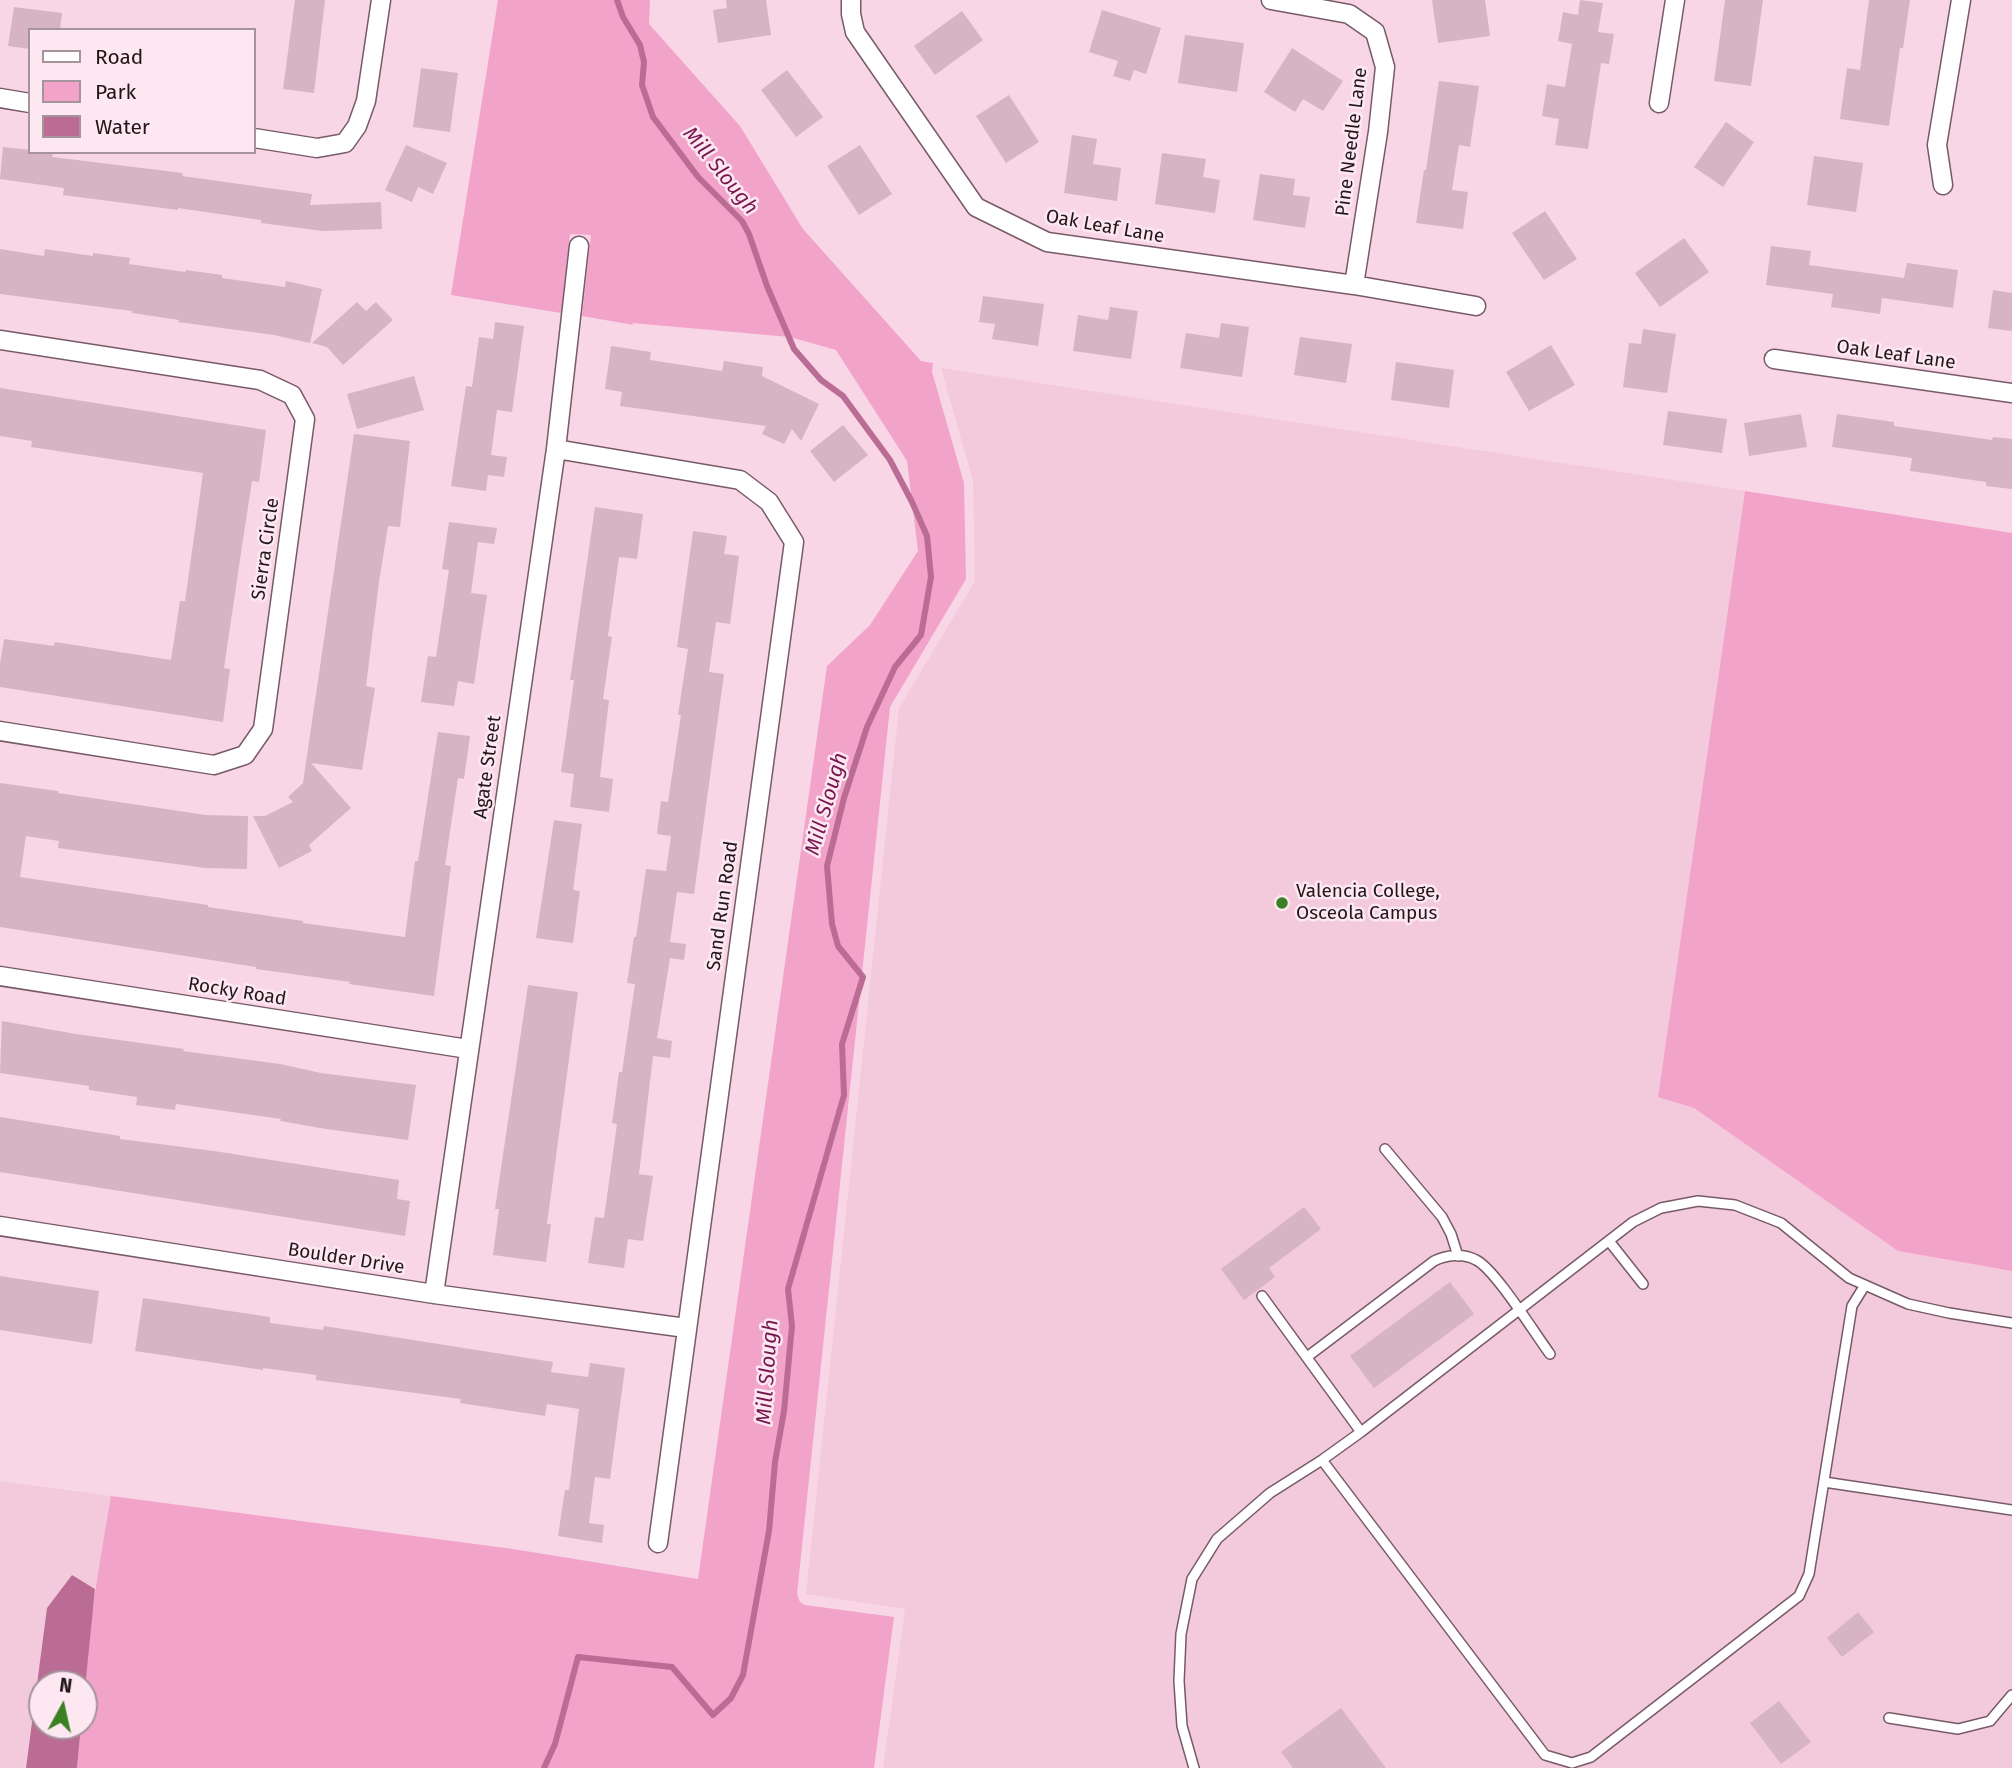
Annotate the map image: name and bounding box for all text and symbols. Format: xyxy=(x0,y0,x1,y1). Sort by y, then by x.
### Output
legend xyxy=(28,28,256,154)
text: Road xyxy=(95,44,143,70)
street label: Pine Needle Lane xyxy=(1332,66,1372,218)
text: Park xyxy=(95,79,136,105)
text: Water xyxy=(95,114,150,140)
water label: Mill Slough xyxy=(677,122,763,220)
street label: Oak Leaf Lane xyxy=(1044,205,1166,249)
street label: Oak Leaf Lane xyxy=(1835,335,1957,375)
street label: Sierra Circle xyxy=(248,496,284,602)
street label: Agate Street xyxy=(469,714,507,820)
water label: Mill Slough xyxy=(800,750,854,858)
street label: Sand Run Road xyxy=(703,840,743,972)
place label: Valencia College, Osceola Campus xyxy=(1296,881,1440,925)
marker: Valencia College, Osceola Campus xyxy=(1274,895,1290,911)
street label: Rocky Road xyxy=(186,973,288,1011)
street label: Boulder Drive xyxy=(286,1239,406,1279)
water label: Mill Slough xyxy=(752,1319,784,1425)
north arrow xyxy=(28,1670,98,1740)
text: N xyxy=(58,1673,74,1698)

